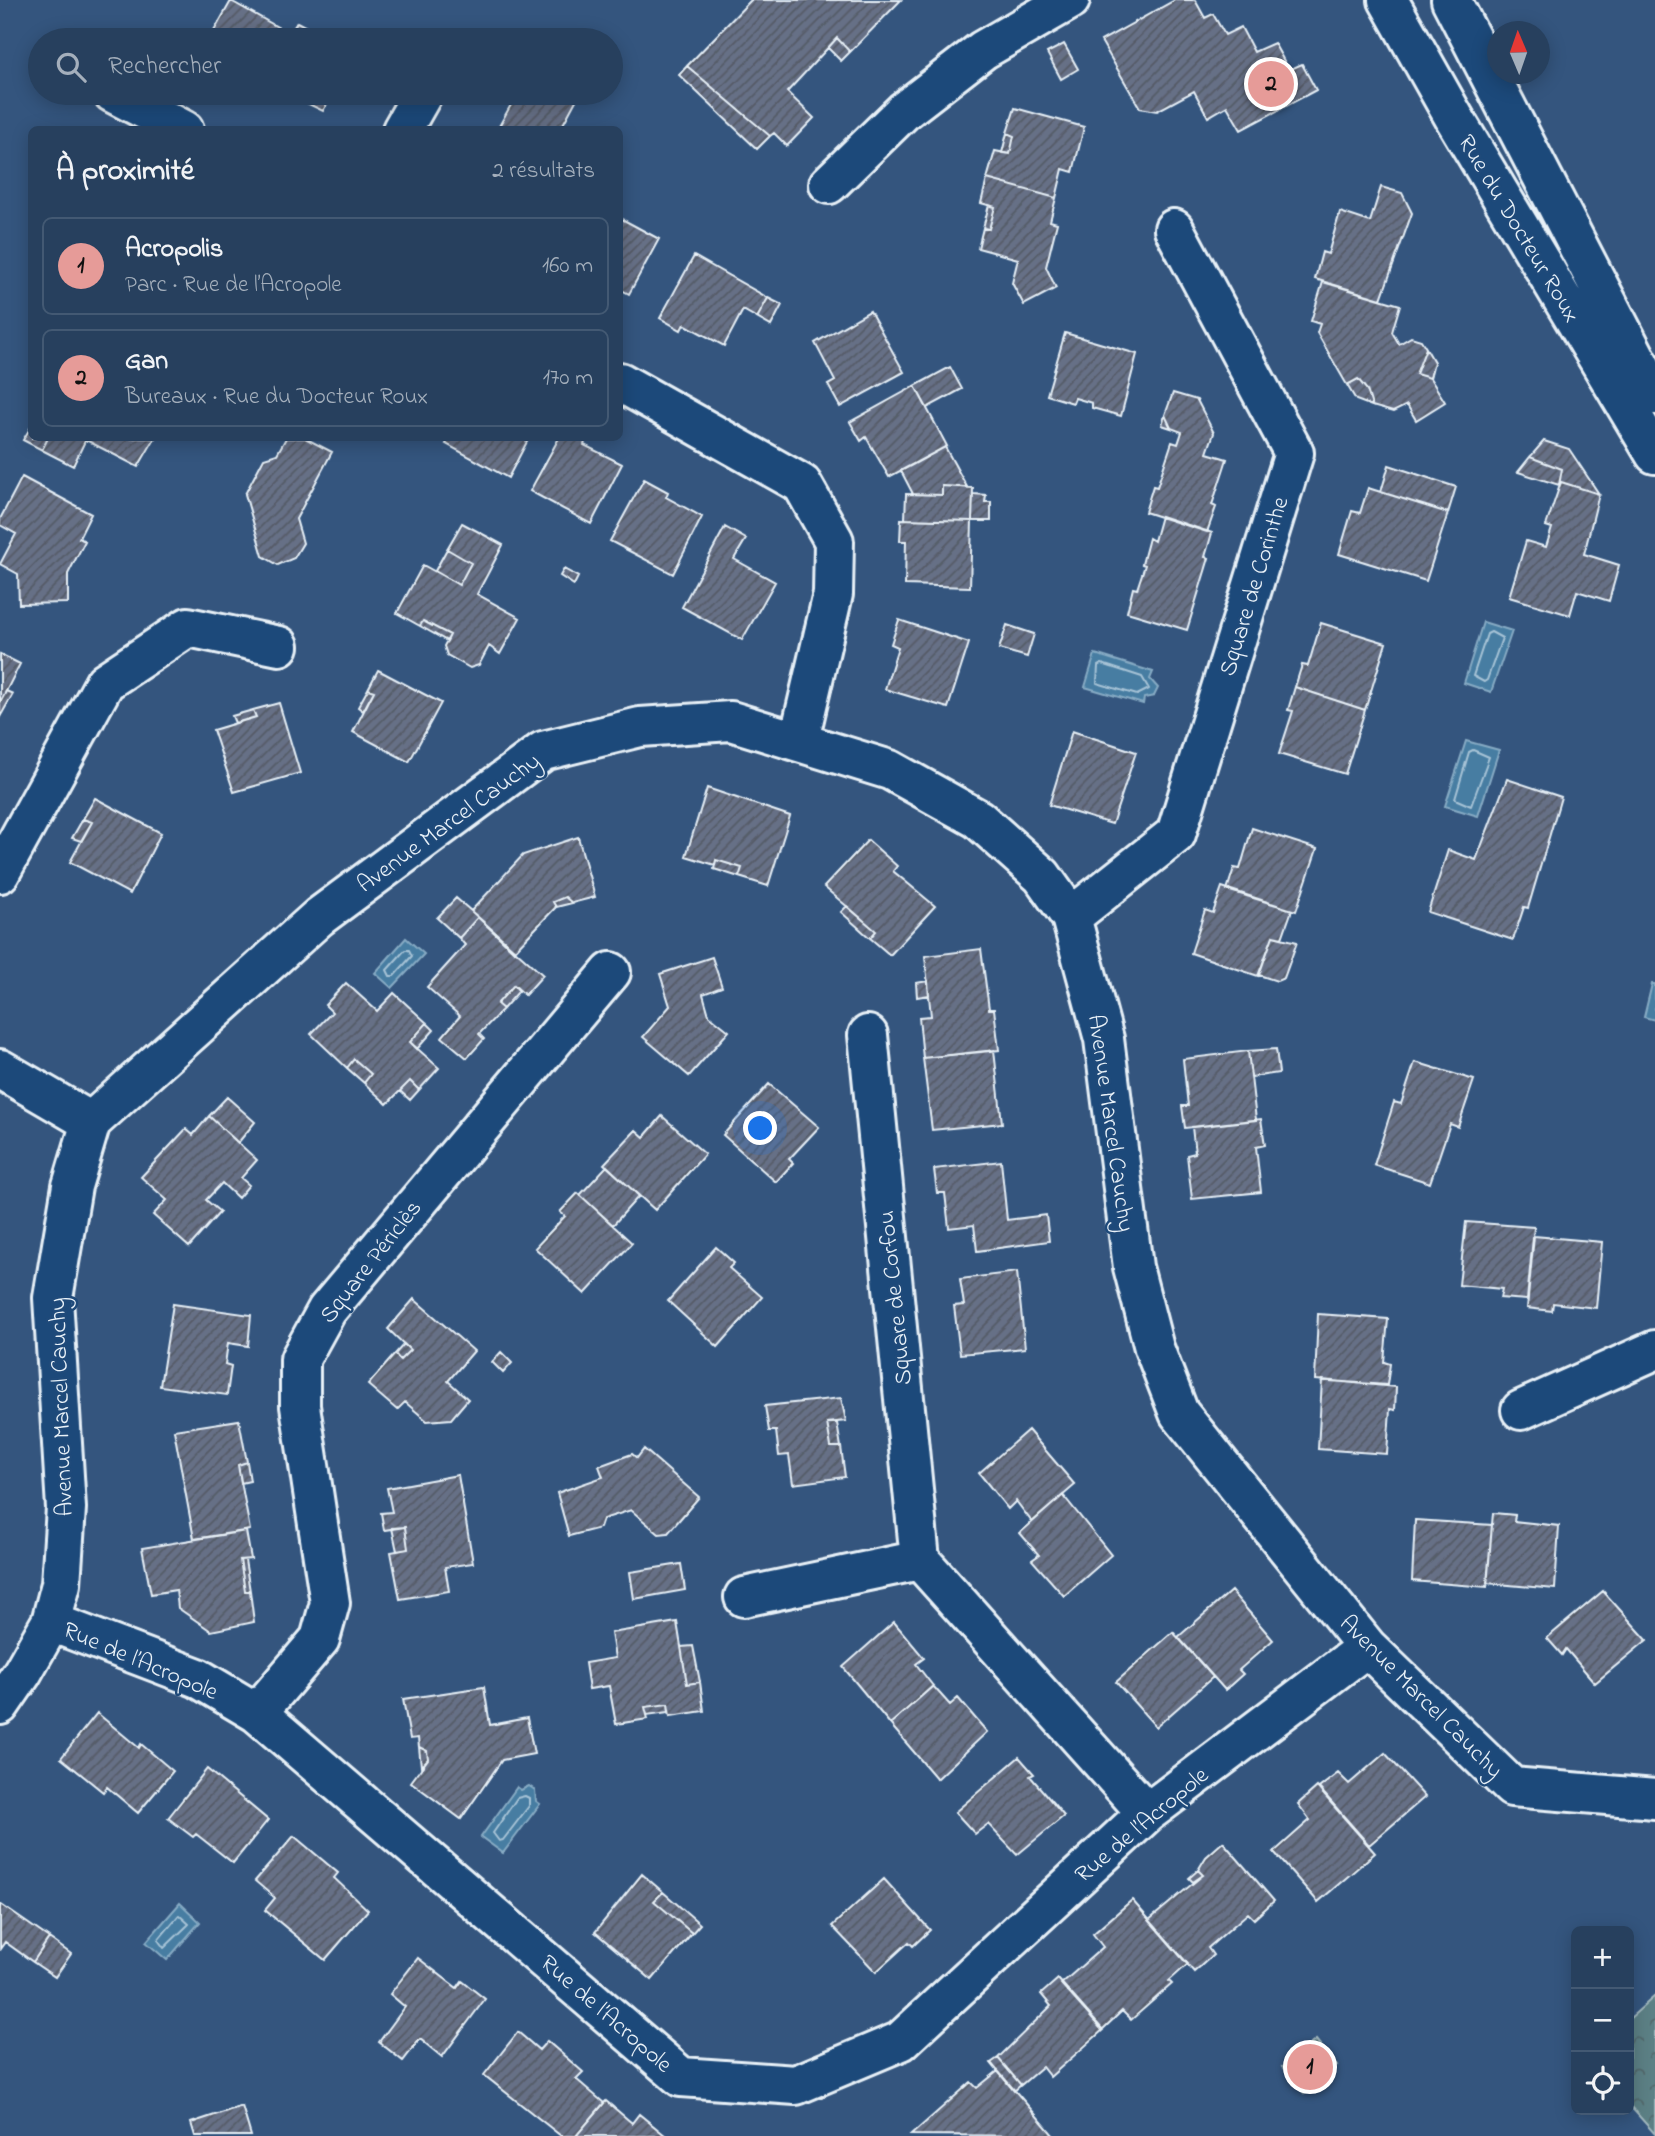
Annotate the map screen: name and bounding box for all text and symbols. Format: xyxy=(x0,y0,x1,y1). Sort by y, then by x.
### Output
north arrow xyxy=(1487,21,1550,84)
search box xyxy=(28,28,623,105)
icon: search xyxy=(52,48,90,86)
text: Rechercher xyxy=(108,48,221,86)
pin: 2 xyxy=(1248,58,1294,110)
street label: Rue du Docteur Roux xyxy=(1448,129,1588,330)
text: À proximité xyxy=(56,150,194,194)
text: 2 résultats xyxy=(492,155,595,188)
text: Acropolis xyxy=(125,231,223,269)
text: 1 xyxy=(77,250,85,283)
text: 160 m xyxy=(542,250,593,283)
text: Parc · Rue de l’Acropole xyxy=(125,269,342,302)
text: Gan xyxy=(125,343,168,381)
text: 2 xyxy=(75,362,87,395)
text: 170 m xyxy=(543,362,593,395)
text: Bureaux · Rue du Docteur Roux xyxy=(125,381,428,414)
street label: Square de Corinthe xyxy=(1211,492,1299,681)
street label: Avenue Marcel Cauchy xyxy=(350,745,549,903)
street label: Avenue Marcel Cauchy xyxy=(1076,1012,1142,1235)
your location xyxy=(743,1111,777,1145)
street label: Square Périclès xyxy=(312,1193,432,1332)
street label: Square de Corfou xyxy=(870,1209,923,1387)
street label: Avenue Marcel Cauchy xyxy=(41,1297,85,1517)
street label: Avenue Marcel Cauchy xyxy=(1330,1608,1510,1788)
street label: Rue de l’Acropole xyxy=(57,1614,223,1711)
street label: Rue de l’Acropole xyxy=(1068,1759,1217,1892)
map controls xyxy=(1571,1926,1634,2115)
button: + xyxy=(1571,1926,1634,1989)
street label: Rue de l’Acropole xyxy=(531,1947,679,2083)
button: − xyxy=(1571,1989,1634,2052)
pin: 1 xyxy=(1287,2041,1333,2093)
button: locate xyxy=(1571,2052,1634,2115)

